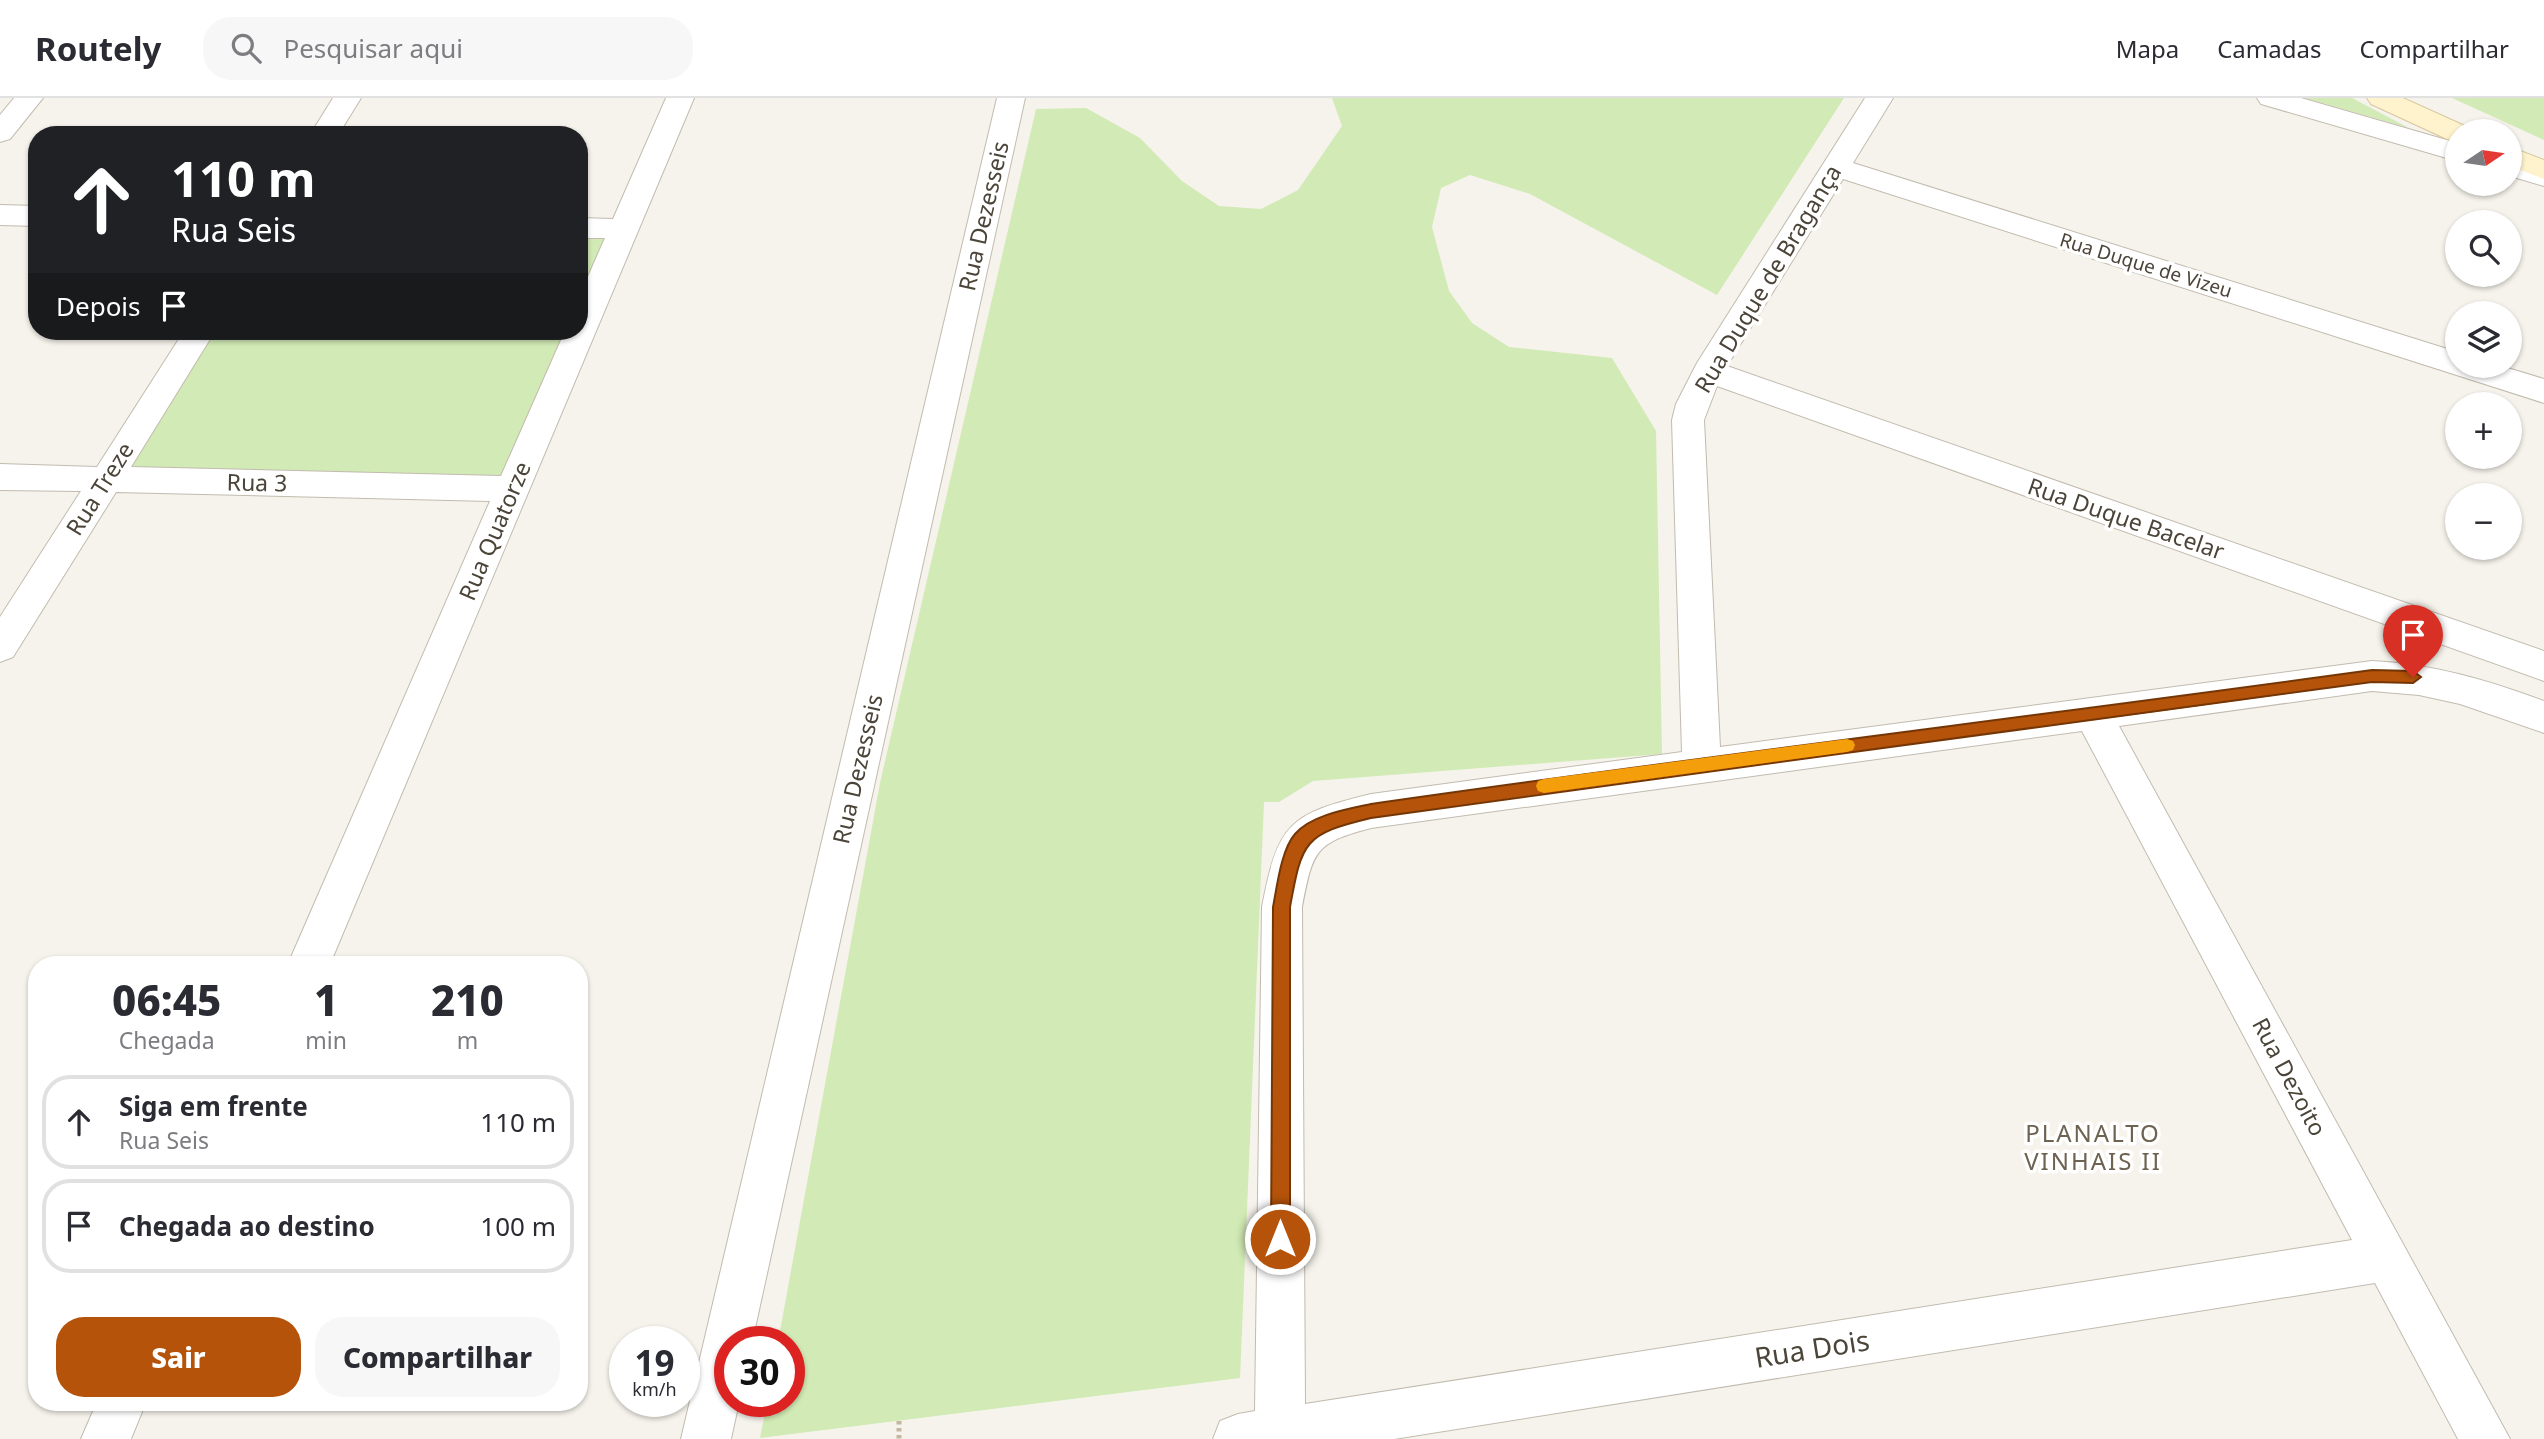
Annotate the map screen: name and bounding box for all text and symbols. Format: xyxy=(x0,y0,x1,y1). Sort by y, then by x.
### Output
search box xyxy=(203,17,693,80)
text: Routely xyxy=(35,26,161,71)
icon: search xyxy=(227,29,265,67)
text: Pesquisar aqui xyxy=(283,30,463,66)
text: Mapa xyxy=(2116,32,2179,65)
text: Camadas xyxy=(2217,32,2321,65)
text: Compartilhar xyxy=(2359,32,2509,65)
north arrow xyxy=(2445,119,2522,196)
map controls xyxy=(2445,119,2522,560)
street label: Rua Dezesseis xyxy=(950,138,1016,294)
text: 110 m xyxy=(171,145,316,211)
icon: ahead xyxy=(56,154,147,245)
street label: Rua Duque de Bragança xyxy=(1686,158,1848,399)
text: Rua Seis xyxy=(171,208,296,251)
button: search xyxy=(2445,210,2522,287)
street label: Rua Duque de Vizeu xyxy=(2057,226,2235,304)
icon: arrive xyxy=(155,287,193,325)
text: Depois xyxy=(56,288,141,324)
button: layers xyxy=(2445,301,2522,378)
button: + xyxy=(2445,392,2522,469)
street label: Rua Treze xyxy=(58,436,140,541)
street label: Rua Quatorze xyxy=(450,456,538,605)
street label: Rua 3 xyxy=(226,465,288,499)
street label: Rua Duque Bacelar xyxy=(2024,469,2229,567)
button: − xyxy=(2445,483,2522,560)
pin xyxy=(2383,605,2443,677)
icon: arrive xyxy=(2394,616,2432,654)
street label: Rua Dezesseis xyxy=(824,691,890,847)
text: 06:45 xyxy=(112,971,221,1028)
text: 1 xyxy=(314,971,338,1028)
text: 210 xyxy=(431,971,504,1028)
street label: Rua Dezoito xyxy=(2245,1012,2334,1141)
text: Chegada xyxy=(119,1024,215,1056)
text: min xyxy=(305,1024,347,1056)
text: m xyxy=(457,1024,478,1056)
text: Siga em frente xyxy=(119,1088,308,1124)
icon: ahead xyxy=(60,1103,98,1141)
text: 110 m xyxy=(480,1104,556,1140)
district label: PLANALTO VINHAIS II xyxy=(2024,1116,2162,1177)
text: Rua Seis xyxy=(119,1124,209,1156)
position arrow xyxy=(1243,1202,1317,1276)
icon: arrive xyxy=(60,1207,98,1245)
text: Chegada ao destino xyxy=(119,1208,375,1244)
text: 100 m xyxy=(480,1208,556,1244)
button: Sair xyxy=(56,1317,301,1397)
button: Compartilhar xyxy=(315,1317,560,1397)
street label: Rua Dois xyxy=(1752,1320,1872,1376)
speed limit sign: 30 xyxy=(714,1326,805,1417)
text: 19 xyxy=(634,1339,675,1386)
text: km/h xyxy=(632,1377,677,1401)

